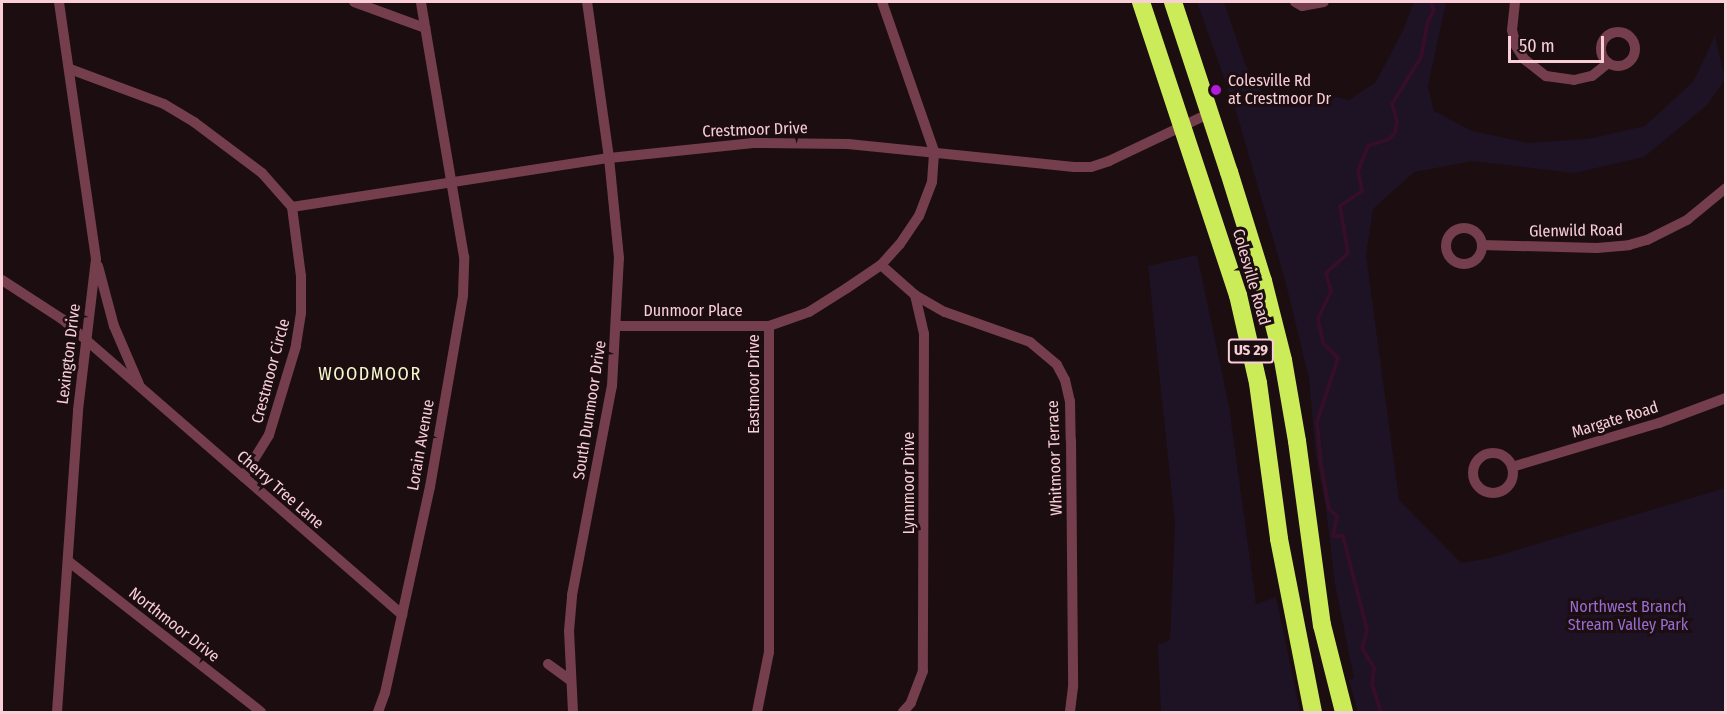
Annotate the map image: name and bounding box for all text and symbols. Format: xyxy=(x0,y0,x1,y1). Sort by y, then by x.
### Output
scale bar xyxy=(1511,24,1607,62)
text: 50 m xyxy=(1519,35,1555,57)
place label: Colesville Rd at Crestmoor Dr xyxy=(1228,71,1331,109)
marker: Colesville Rd at Crestmoor Dr xyxy=(1209,83,1223,97)
street label: Crestmoor Drive xyxy=(702,119,808,141)
street label: Glenwild Road xyxy=(1529,221,1623,241)
street label: Colesville Road xyxy=(1228,227,1274,327)
street label: Dunmoor Place xyxy=(643,301,743,321)
street label: Lexington Drive xyxy=(53,303,85,405)
street label: Crestmoor Circle xyxy=(248,317,294,425)
street label: Eastmoor Drive xyxy=(744,334,764,434)
street label: South Dunmoor Drive xyxy=(570,339,610,481)
road number: US 29 xyxy=(1227,339,1275,363)
district label: WOODMOOR xyxy=(318,363,422,385)
street label: Lorain Avenue xyxy=(404,398,438,492)
street label: Margate Road xyxy=(1569,398,1661,442)
street label: Whitmoor Terrace xyxy=(1043,400,1067,516)
street label: Lynnmoor Drive xyxy=(899,432,919,534)
street label: Cherry Tree Lane xyxy=(233,447,327,533)
street label: Northmoor Drive xyxy=(125,584,223,666)
park label: Northwest Branch Stream Valley Park xyxy=(1568,597,1688,635)

